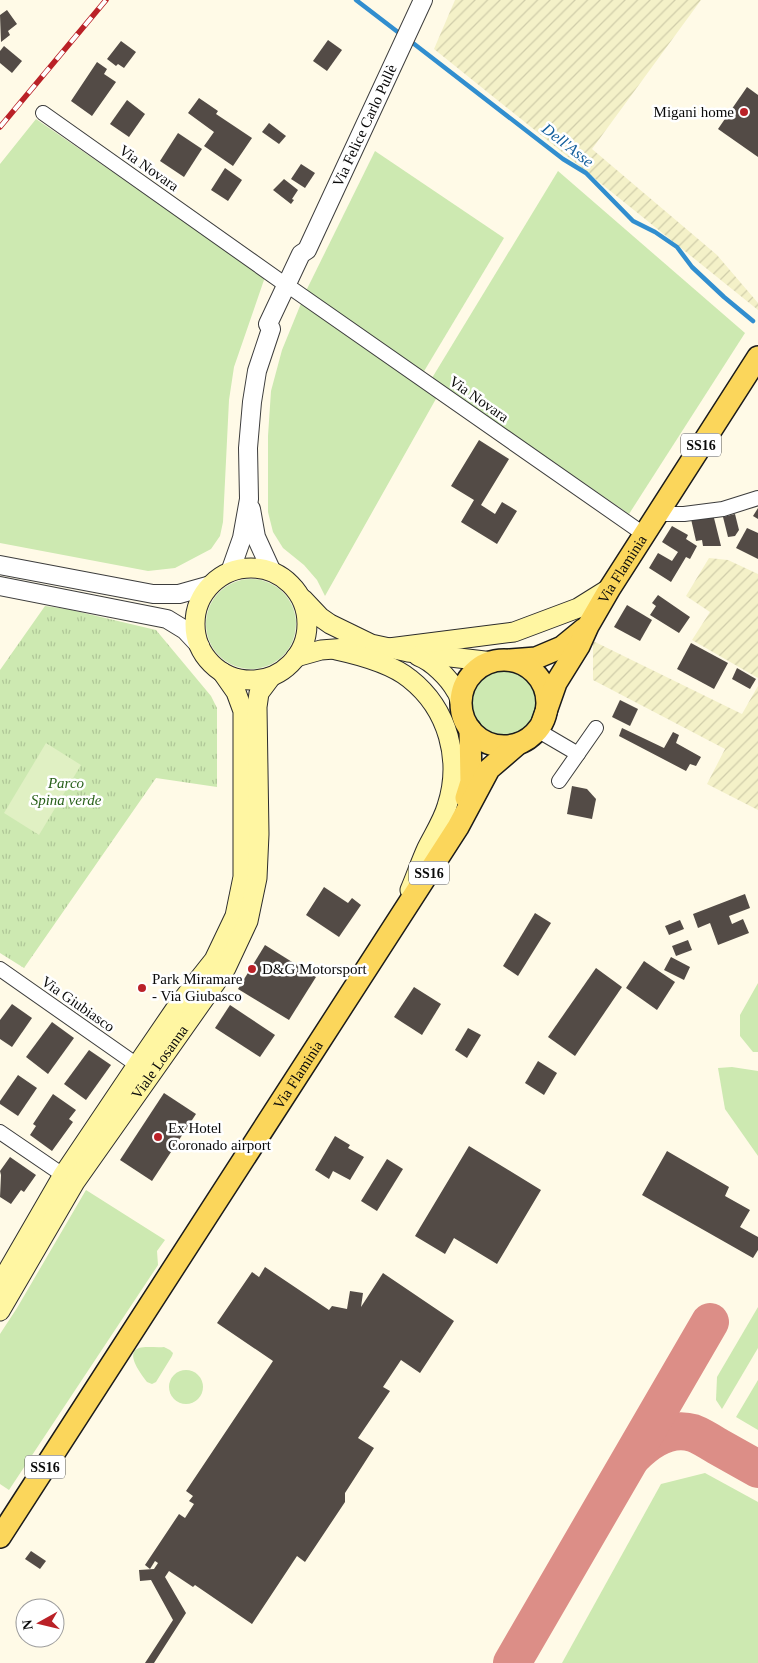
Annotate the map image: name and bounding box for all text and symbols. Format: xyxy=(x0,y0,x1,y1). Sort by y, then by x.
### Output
street label: Via Felice Carlo Pullè xyxy=(329,62,400,189)
place label: Migani home xyxy=(654,104,734,120)
marker: Migani home xyxy=(738,106,750,118)
water label: Dell'Asse xyxy=(538,119,597,170)
street label: Via Novara xyxy=(116,142,182,194)
street label: Via Novara xyxy=(446,373,512,425)
road number: SS16 xyxy=(681,434,721,456)
street label: Via Flaminia xyxy=(595,532,650,606)
park label: Parco Spina verde xyxy=(31,775,102,808)
road number: SS16 xyxy=(409,861,449,884)
place label: D&G Motorsport xyxy=(262,961,367,977)
marker: D&G Motorsport xyxy=(246,963,258,975)
place label: Park Miramare - Via Giubasco xyxy=(152,971,243,1004)
street label: Via Giubiasco xyxy=(38,973,118,1035)
marker: Park Miramare - Via Giubasco xyxy=(136,982,148,994)
street label: Viale Losanna xyxy=(128,1022,191,1102)
street label: Via Flaminia xyxy=(270,1037,326,1112)
place label: Ex Hotel Coronado airport xyxy=(168,1120,272,1153)
marker: Ex Hotel Coronado airport xyxy=(152,1131,164,1143)
road number: SS16 xyxy=(25,1455,65,1478)
north arrow xyxy=(15,1598,65,1648)
text: N xyxy=(19,1619,36,1631)

